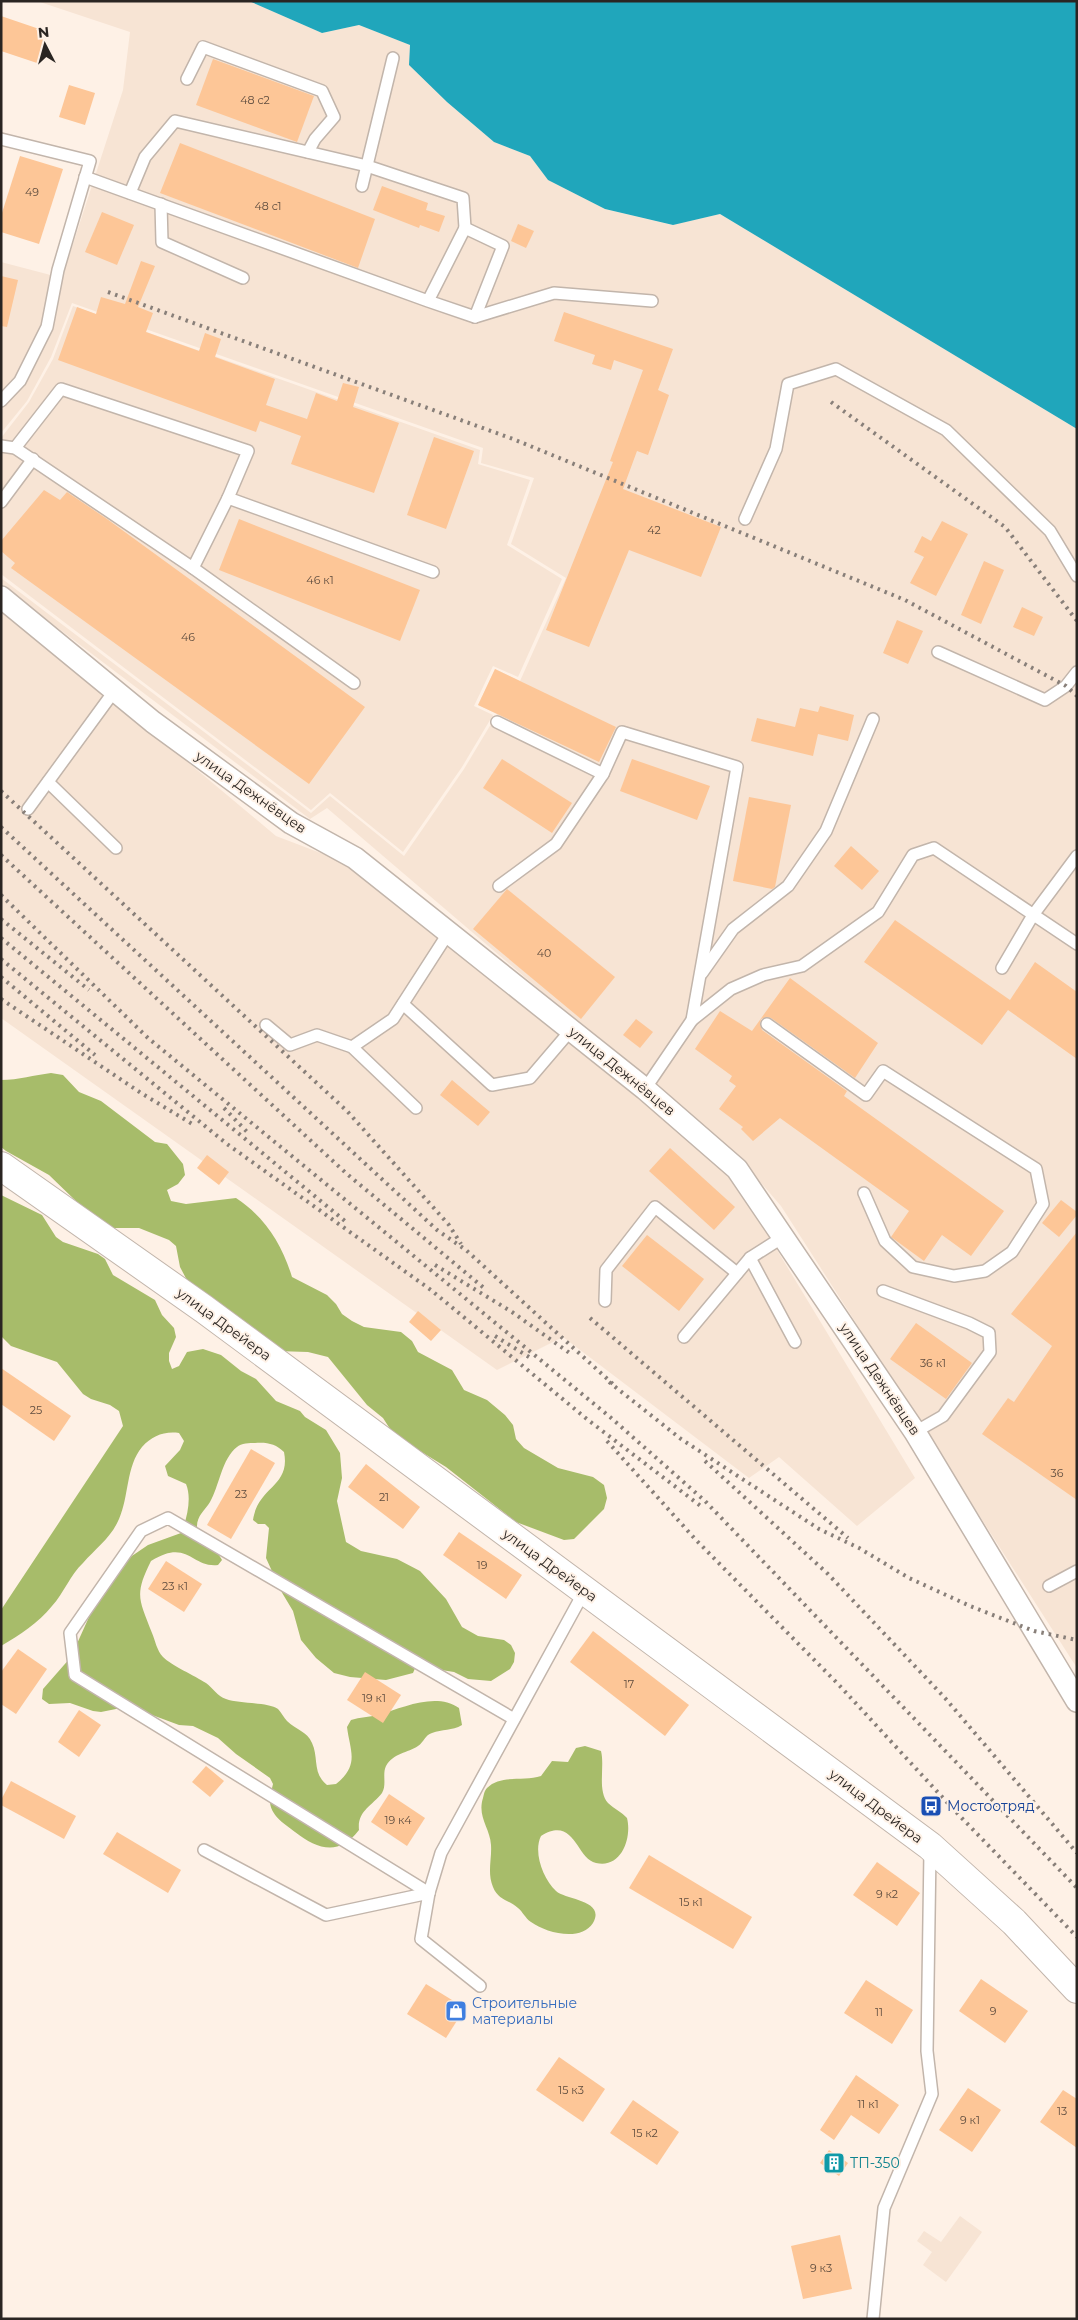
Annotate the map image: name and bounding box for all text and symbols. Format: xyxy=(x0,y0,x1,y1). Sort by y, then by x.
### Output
north arrow xyxy=(20,20,70,70)
text: N xyxy=(37,23,50,42)
house number: 48 с2 xyxy=(240,93,270,107)
house number: 49 xyxy=(25,185,39,199)
house number: 48 с1 xyxy=(254,199,282,213)
house number: 42 xyxy=(647,523,661,537)
house number: 46 к1 xyxy=(306,573,334,587)
house number: 46 xyxy=(181,630,195,644)
street label: улица Дежнёвцев xyxy=(191,746,310,837)
house number: 40 xyxy=(537,946,551,960)
street label: улица Дежнёвцев xyxy=(564,1022,679,1119)
street label: улица Дрейера xyxy=(172,1283,275,1364)
street label: улица Дежнёвцев xyxy=(835,1319,924,1439)
house number: 36 к1 xyxy=(920,1356,946,1370)
house number: 25 xyxy=(30,1403,42,1417)
house number: 36 xyxy=(1051,1466,1064,1480)
house number: 23 xyxy=(235,1487,247,1501)
house number: 21 xyxy=(379,1490,389,1504)
street label: улица Дрейера xyxy=(498,1524,601,1605)
house number: 19 xyxy=(477,1558,488,1572)
house number: 23 к1 xyxy=(162,1579,188,1593)
house number: 17 xyxy=(624,1677,634,1691)
house number: 19 к1 xyxy=(362,1691,386,1705)
street label: улица Дрейера xyxy=(825,1764,926,1847)
bus stop icon: Мостоотряд xyxy=(919,1794,943,1818)
place label: Мостоотряд xyxy=(947,1797,1035,1815)
house number: 19 к4 xyxy=(385,1813,412,1827)
house number: 9 к2 xyxy=(876,1887,898,1901)
house number: 15 к1 xyxy=(679,1895,703,1909)
place label: Строительные материалы xyxy=(472,1994,577,2028)
shop icon: Строительные материалы xyxy=(444,1999,468,2023)
house number: 9 xyxy=(990,2004,997,2018)
house number: 11 xyxy=(875,2005,883,2019)
house number: 15 к3 xyxy=(558,2083,584,2097)
house number: 11 к1 xyxy=(857,2097,879,2111)
house number: 13 xyxy=(1057,2104,1067,2118)
house number: 9 к1 xyxy=(960,2113,980,2127)
house number: 15 к2 xyxy=(632,2126,658,2140)
building icon: ТП-350 xyxy=(822,2151,846,2175)
place label: ТП-350 xyxy=(850,2154,900,2172)
house number: 9 к3 xyxy=(810,2261,832,2275)

